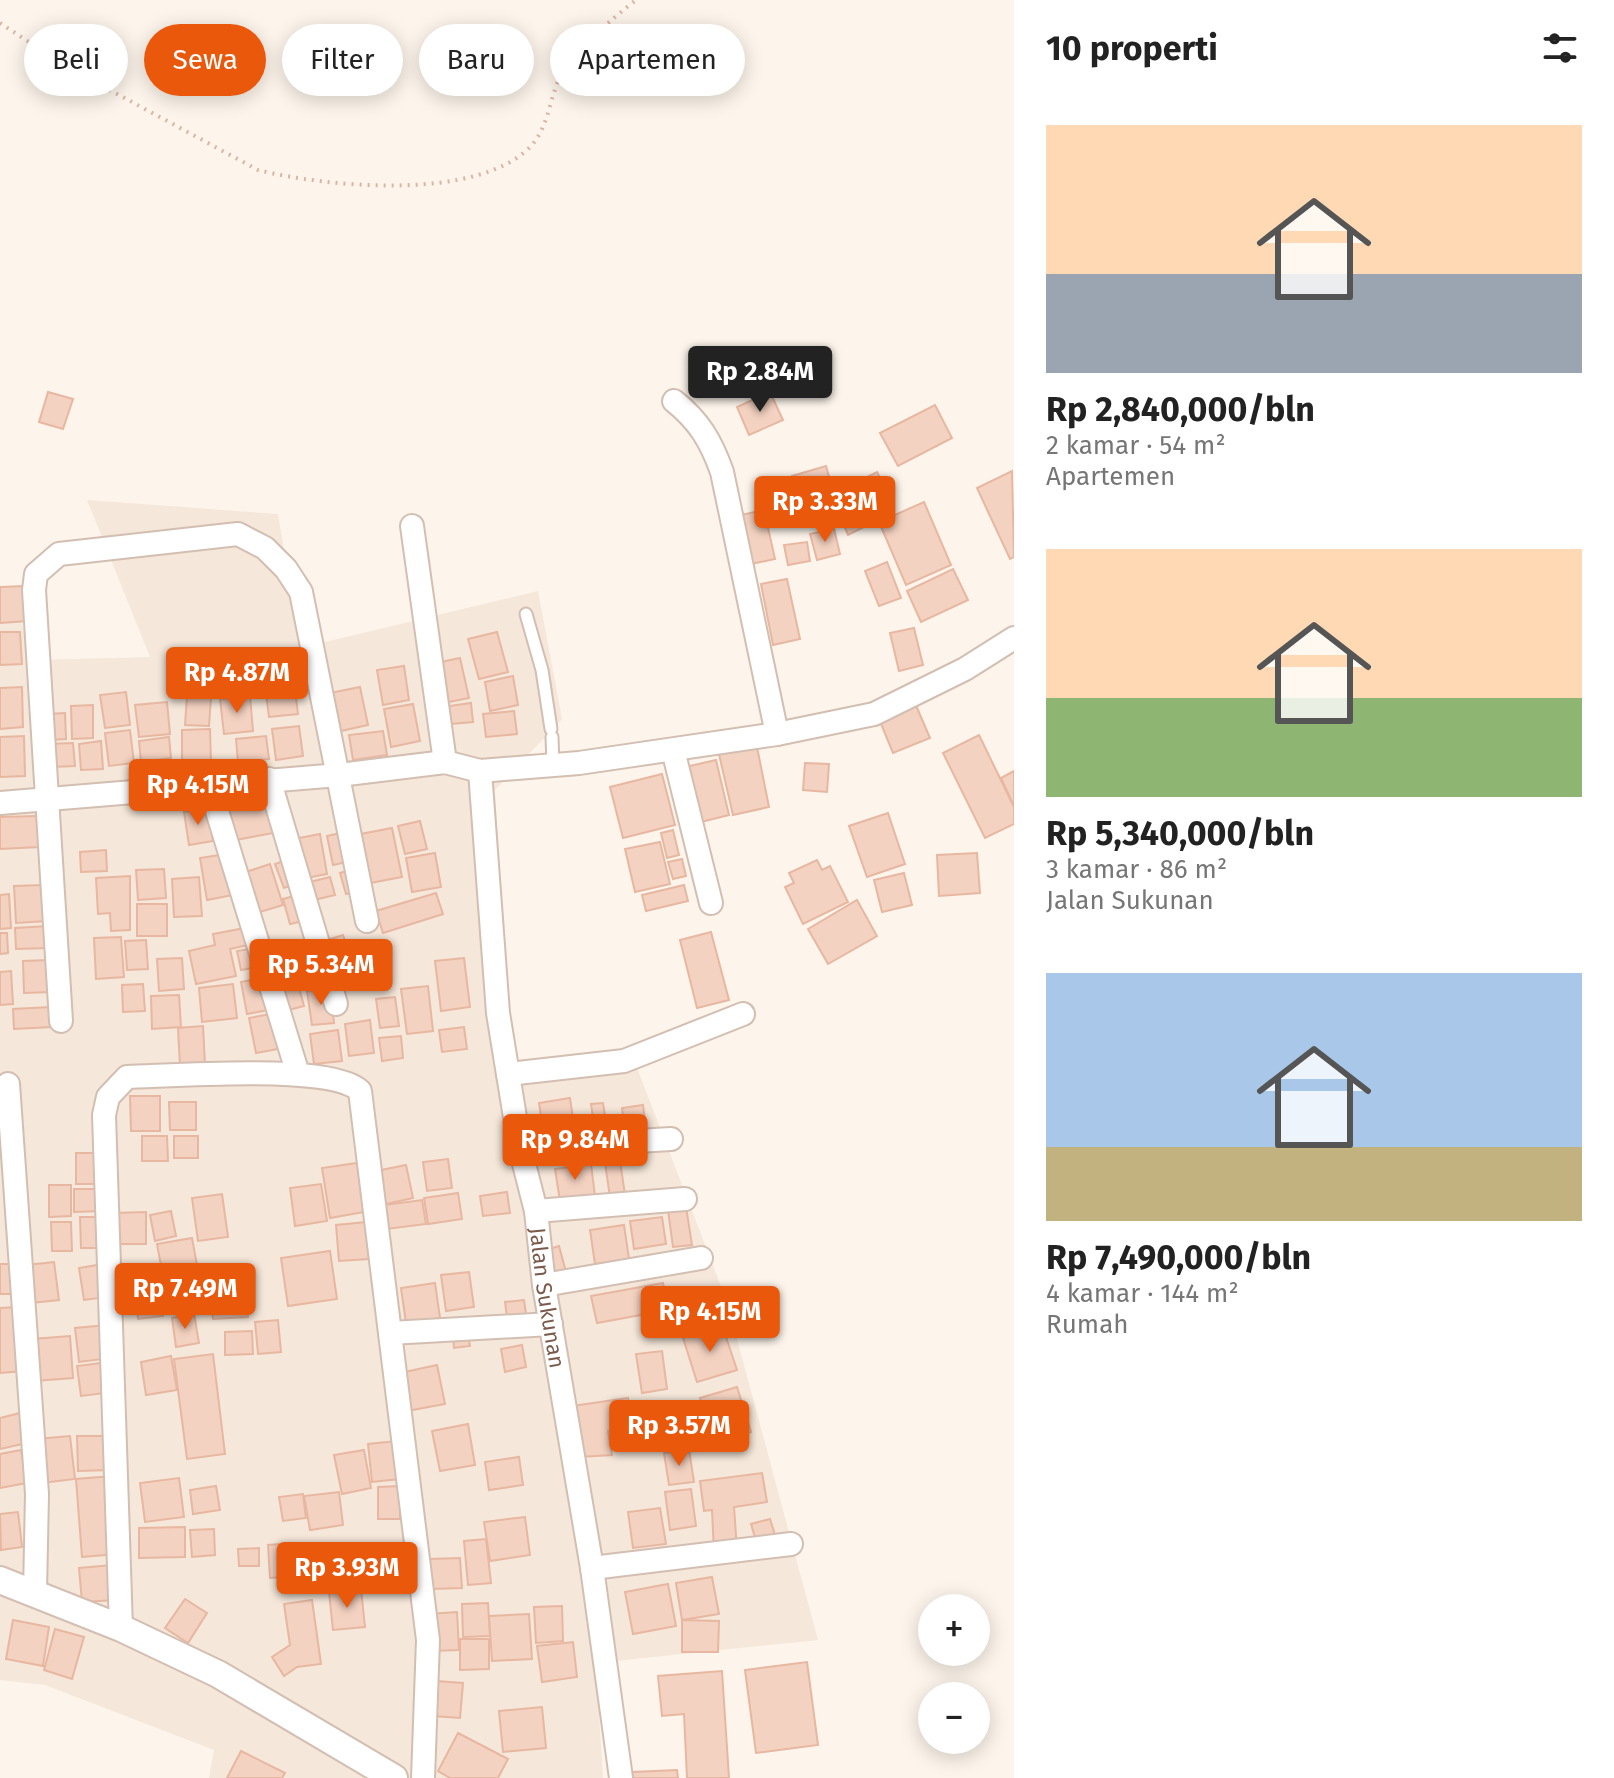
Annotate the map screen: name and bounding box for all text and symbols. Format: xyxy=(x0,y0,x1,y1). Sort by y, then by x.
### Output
chip: Beli xyxy=(24,24,128,96)
chip: Sewa xyxy=(144,24,266,96)
chip: Filter xyxy=(282,24,403,96)
chip: Baru xyxy=(419,24,534,96)
chip: Apartemen xyxy=(550,24,745,96)
icon: filters xyxy=(1538,26,1582,70)
text: 10 properti xyxy=(1046,28,1218,69)
icon: home xyxy=(1242,177,1386,321)
pin: Rp 2.84M xyxy=(677,346,843,414)
text: Rp 2.84M xyxy=(706,356,814,387)
text: Rp 2,840,000/bln xyxy=(1046,389,1315,430)
text: 2 kamar · 54 m² xyxy=(1046,430,1226,461)
text: Apartemen xyxy=(1046,461,1175,492)
pin: Rp 3.33M xyxy=(742,476,908,544)
text: Rp 3.33M xyxy=(772,486,878,517)
icon: home xyxy=(1242,601,1386,745)
pin: Rp 4.87M xyxy=(154,647,320,715)
text: Rp 4.87M xyxy=(184,657,290,688)
pin: Rp 4.15M xyxy=(115,759,281,827)
text: Rp 4.15M xyxy=(147,769,249,800)
text: Rp 5,340,000/bln xyxy=(1046,813,1314,854)
text: 3 kamar · 86 m² xyxy=(1046,854,1227,885)
text: Jalan Sukunan xyxy=(1046,885,1214,916)
pin: Rp 5.34M xyxy=(238,939,404,1007)
text: Rp 5.34M xyxy=(268,949,374,980)
icon: home xyxy=(1242,1025,1386,1169)
pin: Rp 9.84M xyxy=(492,1114,658,1182)
text: Rp 9.84M xyxy=(521,1124,629,1155)
street label: Jalan Sukunan xyxy=(524,1226,571,1370)
text: Rp 7,490,000/bln xyxy=(1046,1237,1311,1278)
pin: Rp 7.49M xyxy=(102,1263,268,1331)
text: Rp 7.49M xyxy=(133,1273,237,1304)
text: 4 kamar · 144 m² xyxy=(1046,1278,1239,1309)
pin: Rp 4.15M xyxy=(627,1286,793,1354)
text: Rp 4.15M xyxy=(659,1296,761,1327)
text: Rumah xyxy=(1046,1309,1129,1340)
pin: Rp 3.57M xyxy=(596,1400,762,1468)
text: Rp 3.57M xyxy=(627,1410,731,1441)
pin: Rp 3.93M xyxy=(264,1542,430,1610)
text: Rp 3.93M xyxy=(295,1552,399,1583)
map controls xyxy=(918,1594,990,1754)
button: + xyxy=(918,1594,990,1666)
button: − xyxy=(918,1682,990,1754)

